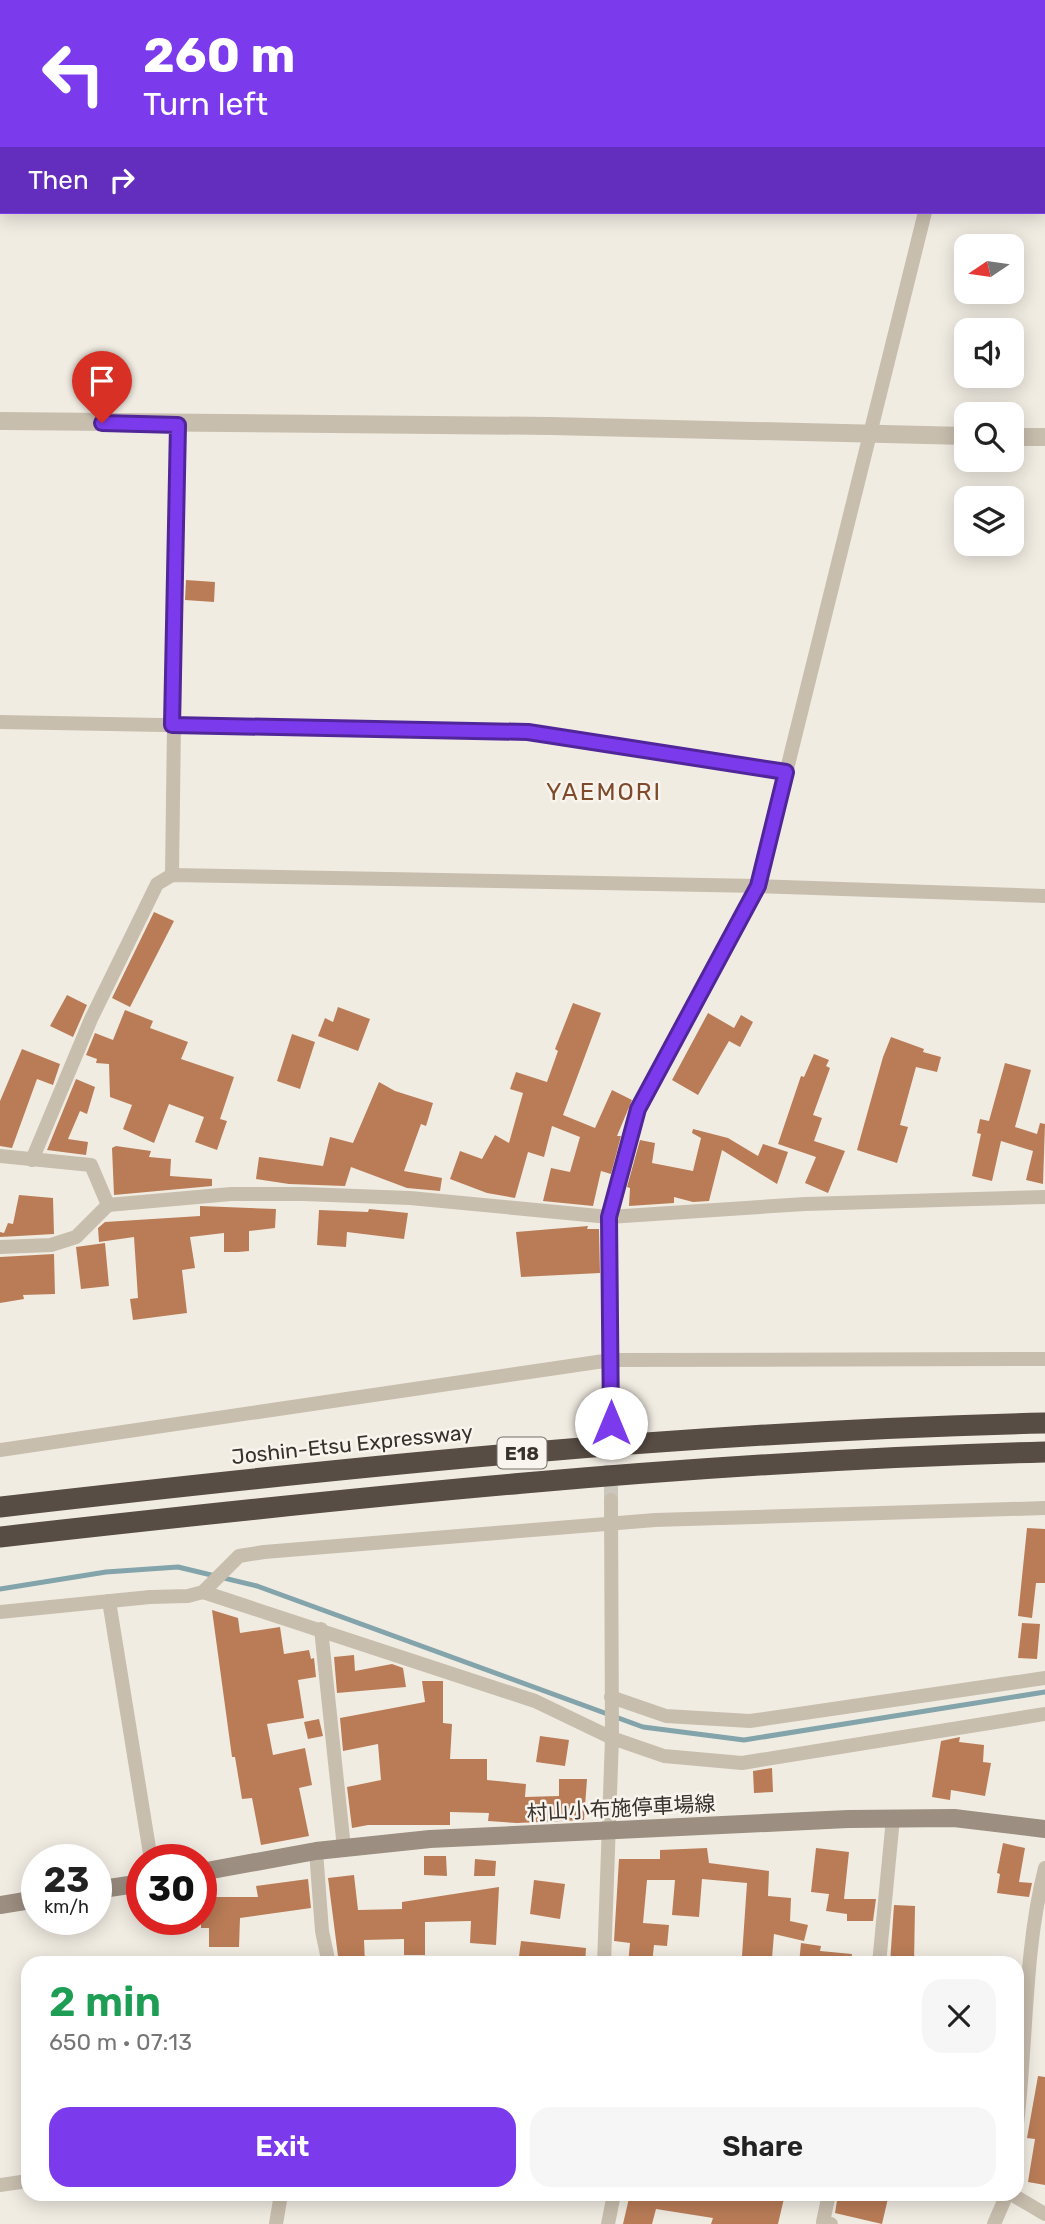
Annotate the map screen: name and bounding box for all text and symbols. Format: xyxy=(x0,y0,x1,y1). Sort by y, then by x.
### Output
text: 260 m xyxy=(143,26,295,84)
icon: left xyxy=(28,28,119,119)
text: Turn left xyxy=(143,85,268,123)
icon: right xyxy=(103,161,141,199)
text: Then xyxy=(28,165,89,196)
north arrow xyxy=(954,234,1024,304)
map controls xyxy=(954,234,1024,556)
button: sound xyxy=(954,318,1024,388)
pin xyxy=(72,351,132,423)
icon: arrive xyxy=(83,362,121,400)
button: search xyxy=(954,402,1024,472)
button: layers xyxy=(954,486,1024,556)
district label: YAEMORI xyxy=(546,778,662,806)
position arrow xyxy=(574,1386,648,1460)
street label: Joshin-Etsu Expressway xyxy=(230,1419,474,1469)
road number: E18 xyxy=(498,1438,546,1469)
street label: 村山小布施停車場線 xyxy=(526,1791,716,1825)
speed limit sign: 30 xyxy=(126,1844,217,1935)
text: 23 xyxy=(44,1859,89,1901)
text: km/h xyxy=(44,1896,89,1918)
text: 2 min xyxy=(49,1977,161,2027)
button: close xyxy=(922,1979,996,2053)
text: 650 m · 07:13 xyxy=(49,2028,192,2056)
button: Exit xyxy=(49,2107,516,2187)
button: Share xyxy=(530,2107,996,2187)

